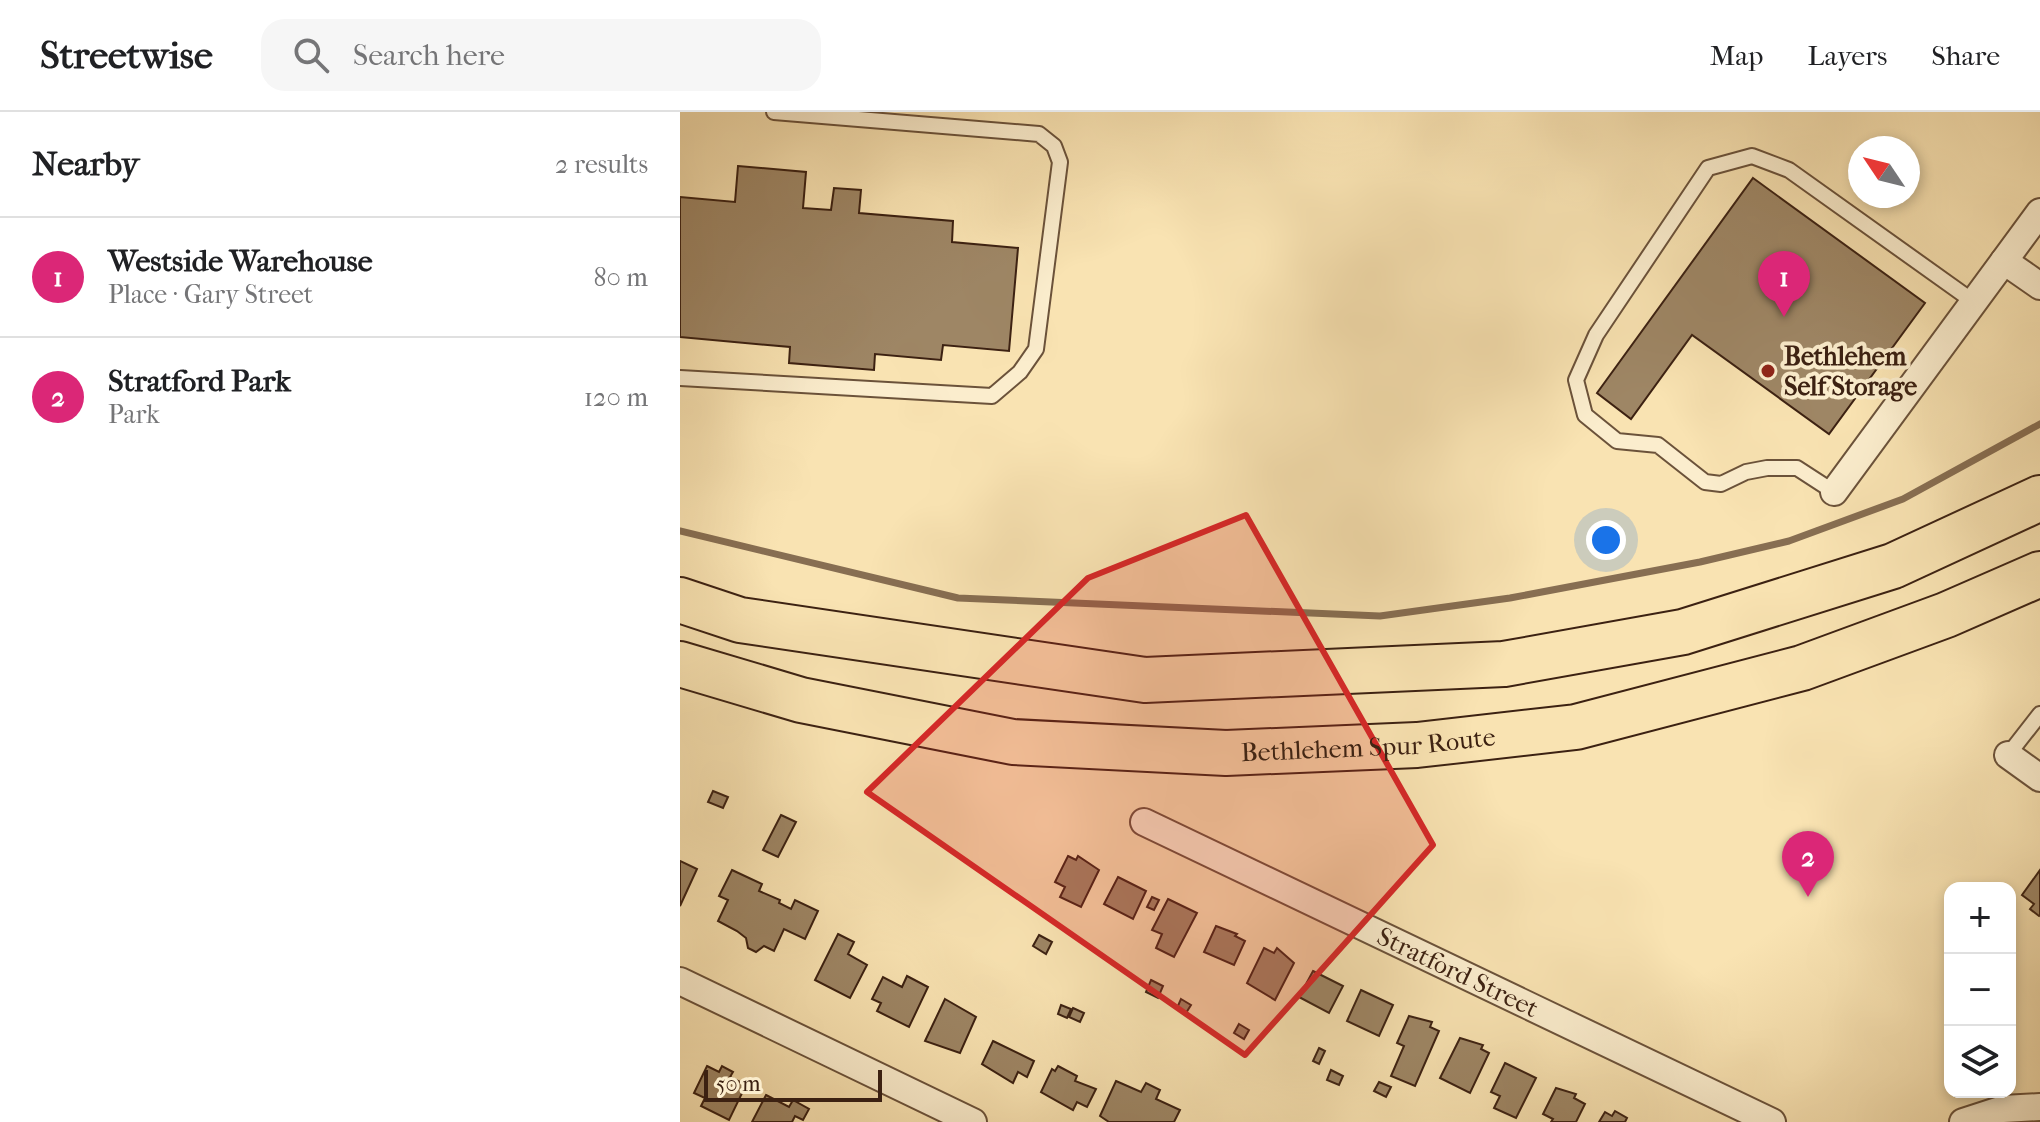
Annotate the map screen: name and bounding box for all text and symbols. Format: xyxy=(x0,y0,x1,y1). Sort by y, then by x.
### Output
search box xyxy=(261,19,821,91)
text: Streetwise xyxy=(40,33,213,78)
icon: search xyxy=(289,33,333,77)
text: Search here xyxy=(353,38,505,73)
text: Map xyxy=(1710,39,1763,72)
text: Layers xyxy=(1807,39,1887,72)
text: Share xyxy=(1931,39,2000,72)
north arrow xyxy=(1848,136,1920,208)
text: Nearby xyxy=(32,144,139,184)
text: 2 results xyxy=(555,149,648,180)
text: Westside Warehouse xyxy=(108,244,373,279)
pin: 1 xyxy=(1758,251,1810,317)
text: 1 xyxy=(53,262,63,293)
text: 80 m xyxy=(593,262,648,293)
text: Place · Gary Street xyxy=(108,279,313,310)
place label: Bethlehem Self Storage xyxy=(1784,341,1917,402)
marker: Bethlehem Self Storage xyxy=(1759,362,1777,380)
text: Stratford Park xyxy=(108,364,291,399)
text: 2 xyxy=(51,382,65,413)
text: 120 m xyxy=(584,382,648,413)
text: Park xyxy=(108,399,160,430)
your location xyxy=(1586,520,1626,560)
street label: Bethlehem Spur Route xyxy=(1240,721,1497,768)
pin: 2 xyxy=(1782,831,1834,897)
map controls xyxy=(1944,882,2016,1098)
button: + xyxy=(1944,882,2016,954)
street label: Stratford Street xyxy=(1372,920,1544,1024)
button: − xyxy=(1944,954,2016,1026)
button: layers xyxy=(1944,1026,2016,1098)
scale bar xyxy=(704,1066,882,1102)
text: 50 m xyxy=(716,1071,761,1097)

